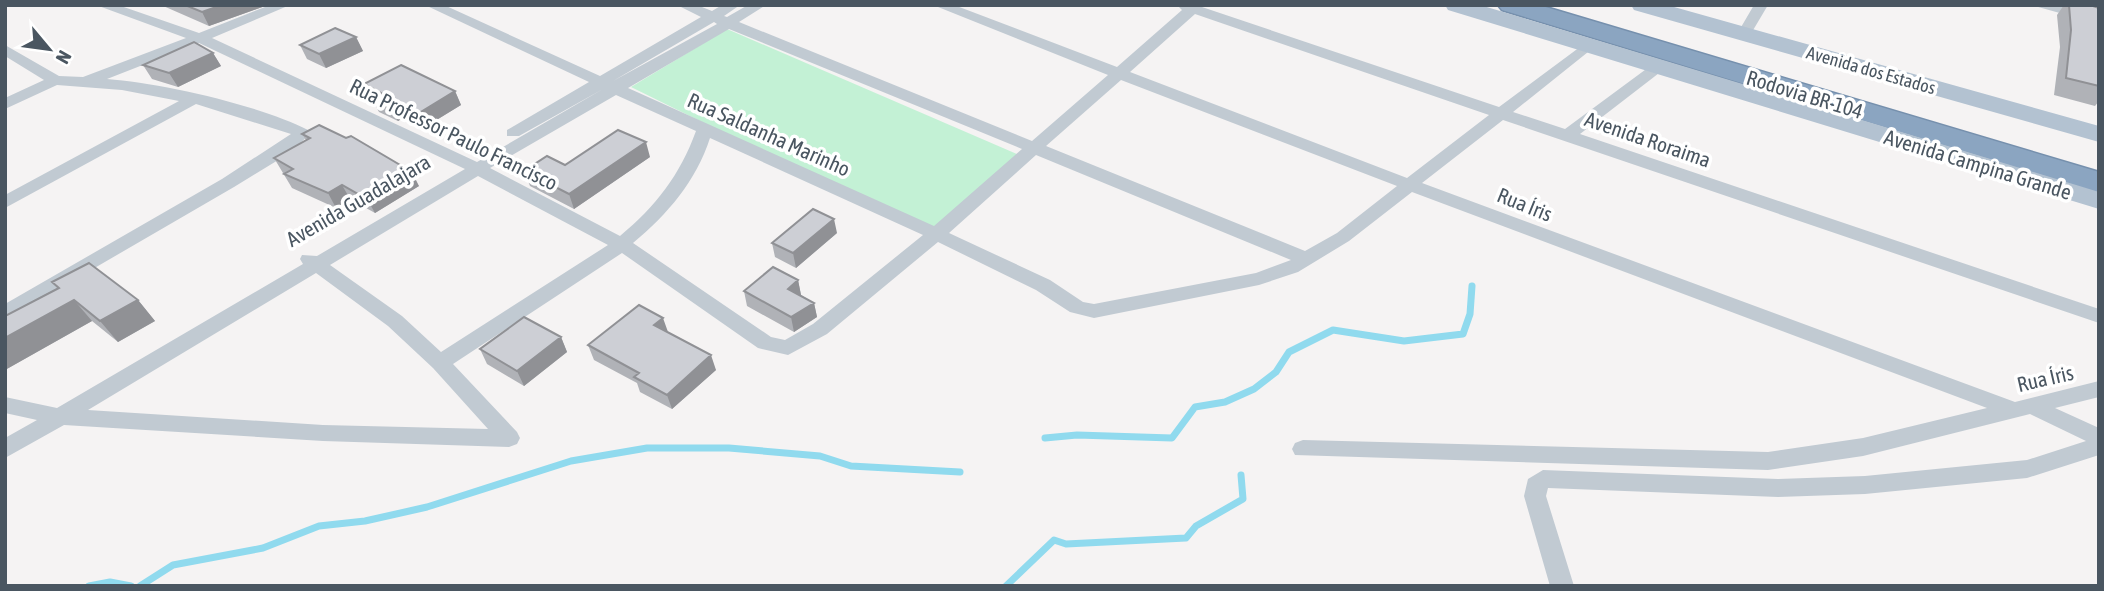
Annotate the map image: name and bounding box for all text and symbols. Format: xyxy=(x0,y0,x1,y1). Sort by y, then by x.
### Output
north arrow xyxy=(14,14,84,84)
street label: Avenida dos Estados xyxy=(1804,42,1938,98)
text: N xyxy=(52,47,76,67)
street label: Rodovia BR-104 xyxy=(1744,65,1866,123)
street label: Rua Professor Paulo Francisco xyxy=(346,73,562,195)
street label: Rua Saldanha Marinho xyxy=(684,87,854,181)
street label: Avenida Roraima xyxy=(1582,106,1714,172)
street label: Avenida Campina Grande xyxy=(1882,124,2074,204)
street label: Avenida Guadalajara xyxy=(282,149,434,251)
street label: Rua Íris xyxy=(1494,182,1556,226)
street label: Rua Íris xyxy=(2014,360,2076,396)

